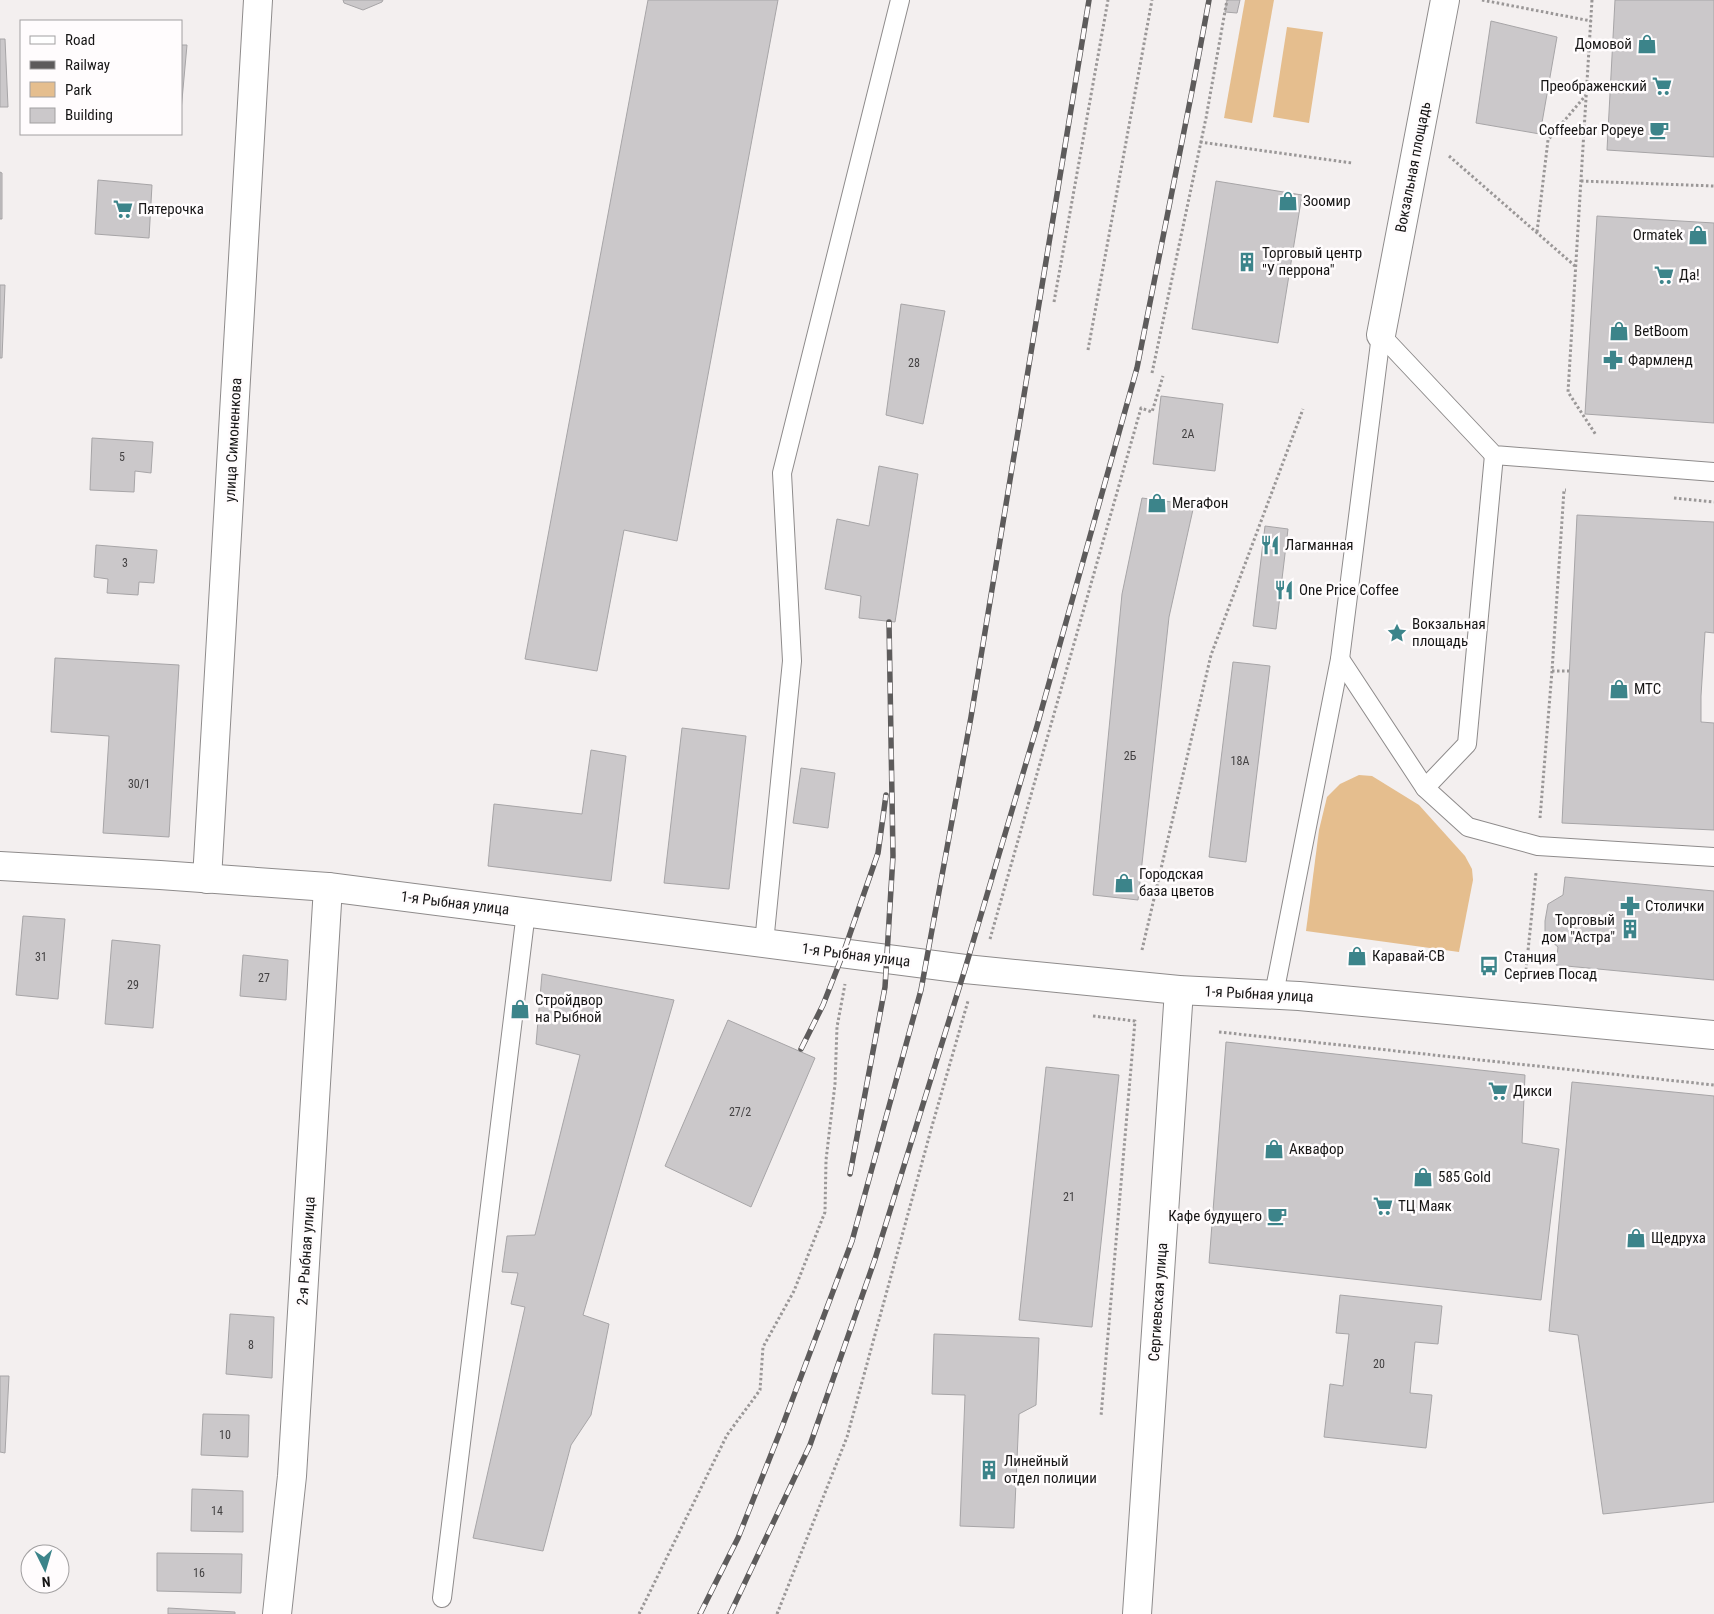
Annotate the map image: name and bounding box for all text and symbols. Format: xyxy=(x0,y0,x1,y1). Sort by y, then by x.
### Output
legend xyxy=(20,20,182,135)
text: Road xyxy=(65,31,95,49)
shop icon: Домовой xyxy=(1636,33,1658,55)
place label: Домовой xyxy=(1575,35,1632,53)
text: Railway xyxy=(65,56,110,74)
supermarket icon: Преображенский xyxy=(1651,75,1673,97)
place label: Преображенский xyxy=(1540,77,1647,95)
text: Park xyxy=(65,81,92,99)
street label: Вокзальная площадь xyxy=(1391,100,1435,234)
text: Building xyxy=(65,106,113,124)
cafe icon: Coffeebar Popeye xyxy=(1648,119,1670,141)
place label: Coffeebar Popeye xyxy=(1539,121,1644,139)
shop icon: Зоомир xyxy=(1277,190,1299,212)
place label: Зоомир xyxy=(1303,192,1351,210)
supermarket icon: Пятерочка xyxy=(112,198,134,220)
place label: Пятерочка xyxy=(138,200,204,218)
shop icon: Ormatek xyxy=(1687,224,1709,246)
place label: Ormatek xyxy=(1633,226,1683,244)
place label: Торговый центр "У перрона" xyxy=(1262,244,1362,279)
building icon: Торговый центр "У перрона" xyxy=(1236,251,1258,273)
supermarket icon: Да! xyxy=(1653,264,1675,286)
place label: Да! xyxy=(1679,266,1700,284)
shop icon: BetBoom xyxy=(1608,320,1630,342)
place label: BetBoom xyxy=(1634,322,1688,340)
pharmacy icon: Фармленд xyxy=(1602,349,1624,371)
place label: Фармленд xyxy=(1628,351,1693,369)
house number: 28 xyxy=(908,356,920,370)
street label: улица Симоненкова xyxy=(221,377,245,503)
house number: 2А xyxy=(1182,427,1195,441)
house number: 5 xyxy=(119,450,125,464)
shop icon: МегаФон xyxy=(1146,492,1168,514)
place label: МегаФон xyxy=(1172,494,1228,512)
restaurant icon: Лагманная xyxy=(1259,534,1281,556)
place label: Лагманная xyxy=(1285,536,1354,554)
house number: 3 xyxy=(122,556,128,570)
restaurant icon: One Price Coffee xyxy=(1273,579,1295,601)
place label: One Price Coffee xyxy=(1299,581,1399,599)
place label: Вокзальная площадь xyxy=(1412,615,1486,650)
place icon: Вокзальная площадь xyxy=(1386,622,1408,644)
shop icon: МТС xyxy=(1608,678,1630,700)
place label: МТС xyxy=(1634,680,1661,698)
house number: 2Б xyxy=(1124,749,1137,763)
house number: 18А xyxy=(1231,754,1249,768)
house number: 30/1 xyxy=(128,777,150,791)
place label: Городская база цветов xyxy=(1139,865,1214,900)
shop icon: Городская база цветов xyxy=(1113,872,1135,894)
street label: 1-я Рыбная улица xyxy=(400,887,510,919)
pharmacy icon: Столички xyxy=(1619,895,1641,917)
place label: Столички xyxy=(1645,897,1704,915)
place label: Торговый дом "Астра" xyxy=(1542,911,1615,946)
building icon: Торговый дом "Астра" xyxy=(1619,918,1641,940)
street label: 1-я Рыбная улица xyxy=(801,939,911,971)
shop icon: Каравай-СВ xyxy=(1346,945,1368,967)
place label: Каравай-СВ xyxy=(1372,947,1445,965)
place label: Станция Сергиев Посад xyxy=(1504,948,1597,983)
house number: 31 xyxy=(35,950,47,964)
bus stop icon: Станция Сергиев Посад xyxy=(1478,955,1500,977)
house number: 27 xyxy=(258,971,270,985)
house number: 29 xyxy=(127,978,139,992)
street label: 1-я Рыбная улица xyxy=(1204,982,1314,1006)
place label: Стройдвор на Рыбной xyxy=(535,991,603,1026)
shop icon: Стройдвор на Рыбной xyxy=(509,998,531,1020)
supermarket icon: Дикси xyxy=(1487,1080,1509,1102)
place label: Дикси xyxy=(1513,1082,1552,1100)
house number: 27/2 xyxy=(729,1105,751,1119)
shop icon: Аквафор xyxy=(1263,1138,1285,1160)
place label: Аквафор xyxy=(1289,1140,1344,1158)
shop icon: 585 Gold xyxy=(1412,1166,1434,1188)
place label: 585 Gold xyxy=(1438,1168,1491,1186)
house number: 21 xyxy=(1063,1190,1075,1204)
supermarket icon: ТЦ Маяк xyxy=(1372,1195,1394,1217)
street label: 2-я Рыбная улица xyxy=(293,1196,319,1306)
place label: ТЦ Маяк xyxy=(1398,1197,1452,1215)
cafe icon: Кафе будущего xyxy=(1266,1205,1288,1227)
place label: Кафе будущего xyxy=(1168,1207,1262,1225)
shop icon: Щедруха xyxy=(1625,1227,1647,1249)
place label: Щедруха xyxy=(1651,1229,1706,1247)
street label: Сергиевская улица xyxy=(1145,1242,1171,1362)
house number: 8 xyxy=(248,1338,254,1352)
house number: 20 xyxy=(1373,1357,1385,1371)
house number: 10 xyxy=(219,1428,231,1442)
place label: Линейный отдел полиции xyxy=(1004,1452,1097,1487)
building icon: Линейный отдел полиции xyxy=(978,1459,1000,1481)
house number: 14 xyxy=(211,1504,223,1518)
north arrow xyxy=(20,1544,70,1594)
house number: 16 xyxy=(193,1566,205,1580)
text: N xyxy=(41,1574,51,1590)

